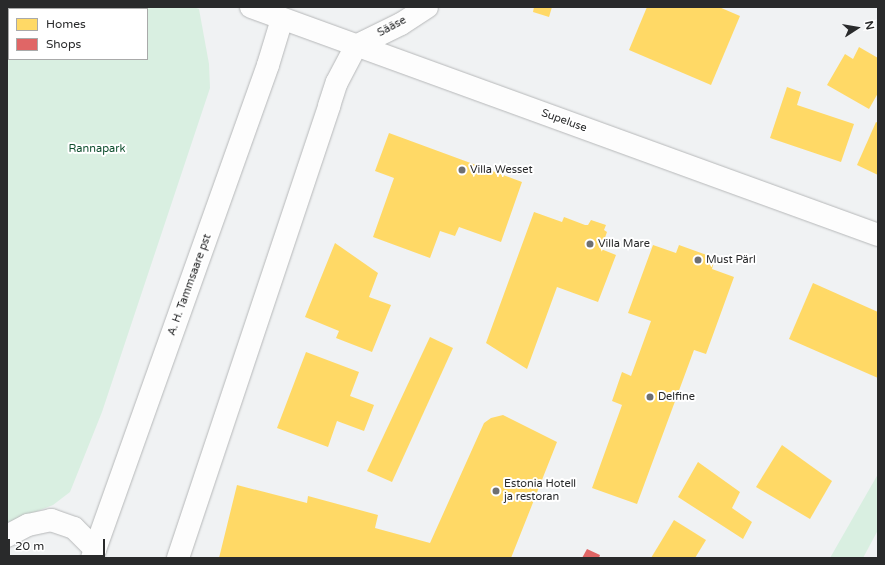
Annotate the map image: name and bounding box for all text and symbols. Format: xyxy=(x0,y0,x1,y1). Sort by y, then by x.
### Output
legend xyxy=(8,8,148,60)
north arrow xyxy=(837,8,877,48)
street label: Sääse xyxy=(375,14,409,40)
text: Homes xyxy=(46,17,86,31)
text: N xyxy=(862,20,877,31)
text: Shops xyxy=(46,37,81,51)
street label: Supeluse xyxy=(539,107,589,135)
park label: Rannapark xyxy=(69,142,125,156)
place label: Villa Wesset xyxy=(470,163,533,177)
marker: Villa Wesset xyxy=(457,165,467,175)
street label: A. H. Tammsaare pst xyxy=(165,232,215,338)
place label: Villa Mare xyxy=(598,237,650,251)
marker: Villa Mare xyxy=(585,239,595,249)
place label: Must Pärl xyxy=(706,253,756,267)
marker: Must Pärl xyxy=(693,255,703,265)
place label: Delfine xyxy=(658,390,695,404)
marker: Delfine xyxy=(645,392,655,402)
place label: Estonia Hotell ja restoran xyxy=(504,478,576,504)
marker: Estonia Hotell ja restoran xyxy=(491,486,501,496)
scale bar xyxy=(10,531,107,557)
text: 20 m xyxy=(15,539,44,553)

